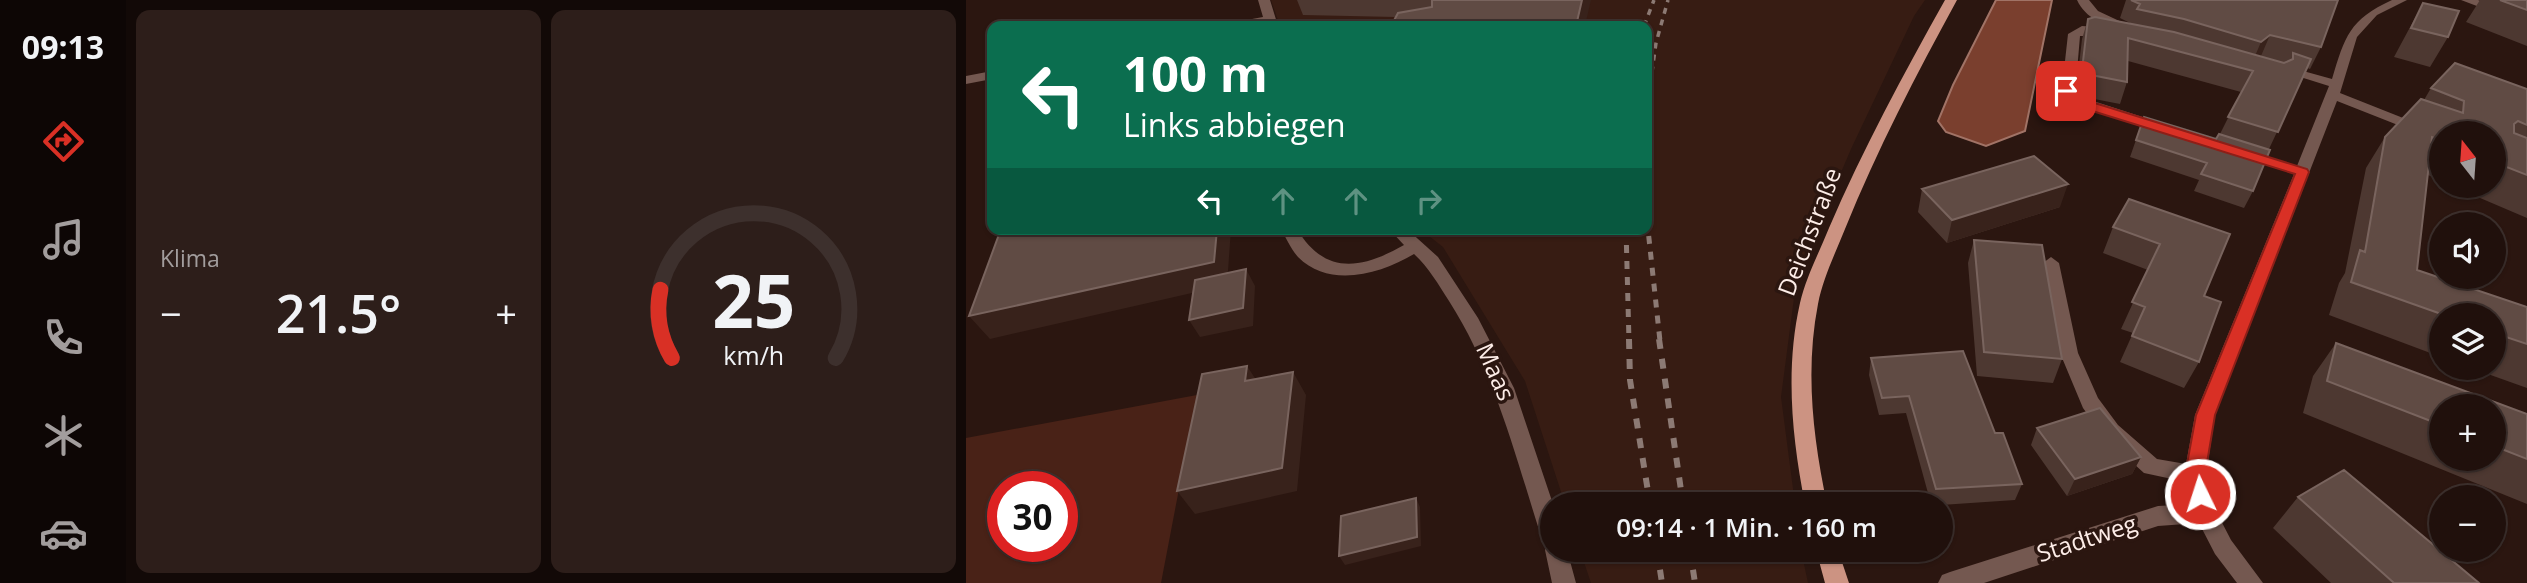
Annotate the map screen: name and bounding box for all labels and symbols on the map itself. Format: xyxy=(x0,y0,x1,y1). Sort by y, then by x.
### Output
pin xyxy=(2036,61,2096,121)
north arrow xyxy=(2429,121,2506,198)
street label: Deichstraße xyxy=(1769,163,1848,300)
street label: Maas xyxy=(1469,337,1524,405)
position arrow xyxy=(2163,457,2237,531)
speed limit sign: 30 xyxy=(987,471,1078,562)
street label: Stadtweg xyxy=(2032,506,2141,569)

